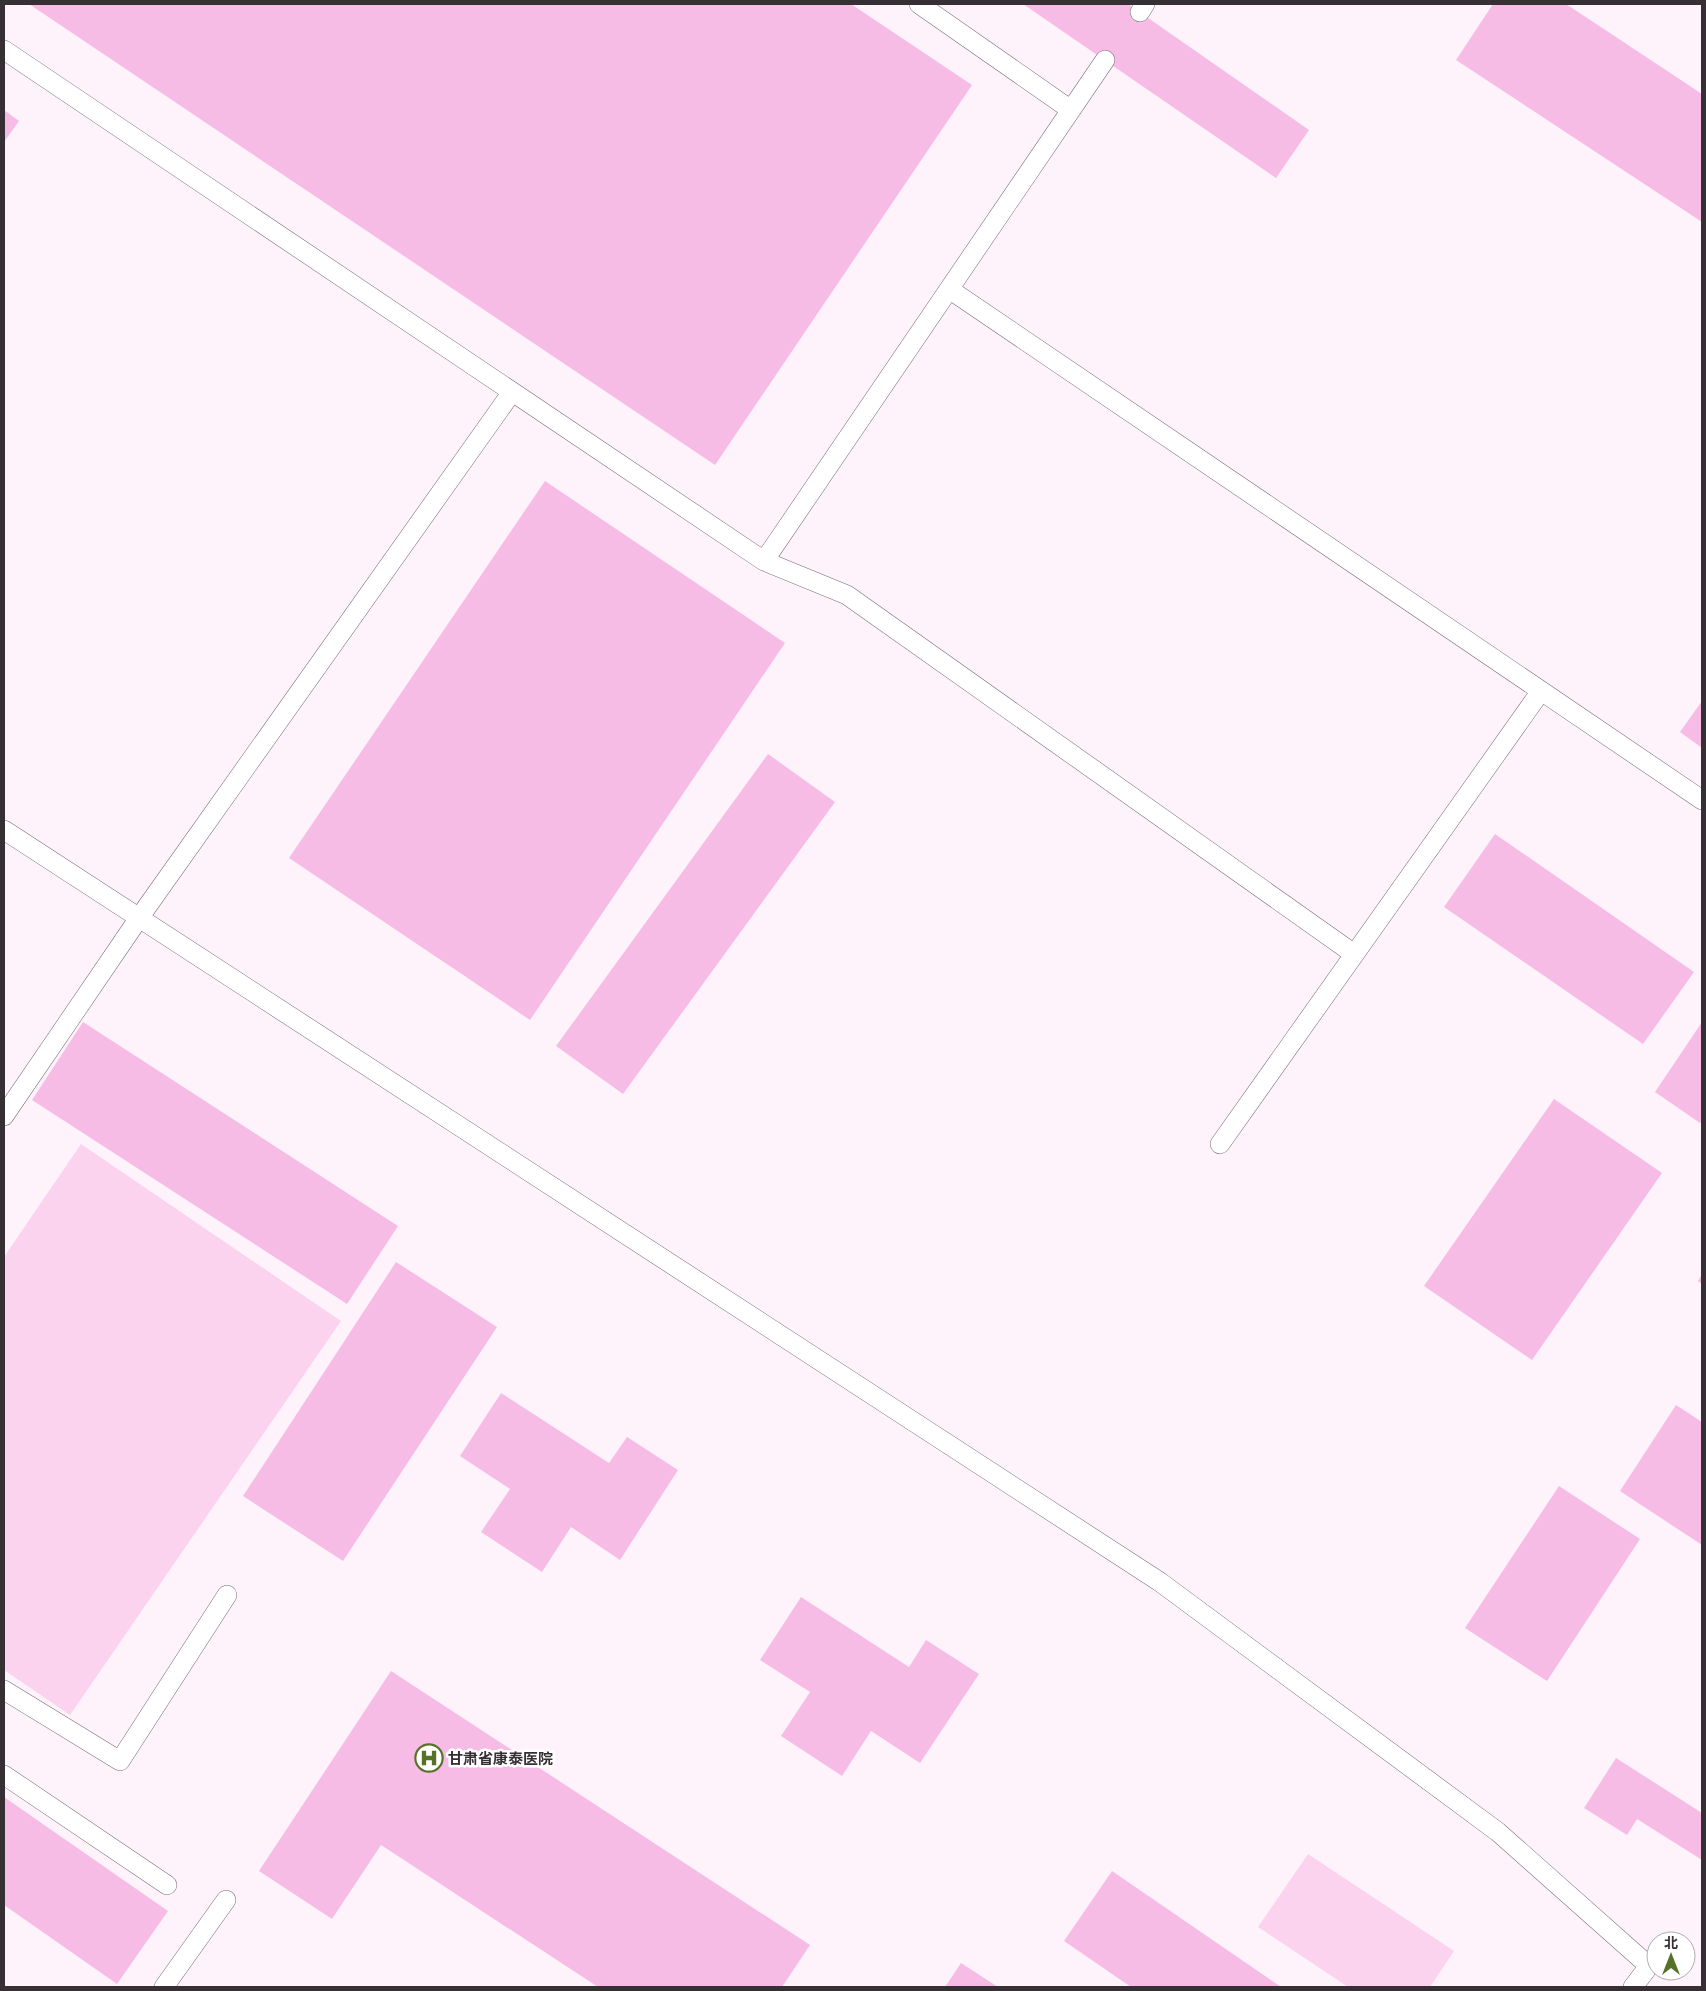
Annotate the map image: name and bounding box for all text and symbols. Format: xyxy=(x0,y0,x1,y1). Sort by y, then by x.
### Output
hospital icon: 甘肃省康泰医院 xyxy=(414,1743,444,1773)
place label: 甘肃省康泰医院 xyxy=(448,1750,553,1767)
north arrow xyxy=(1646,1931,1696,1981)
text: 北 xyxy=(1664,1935,1678,1951)

